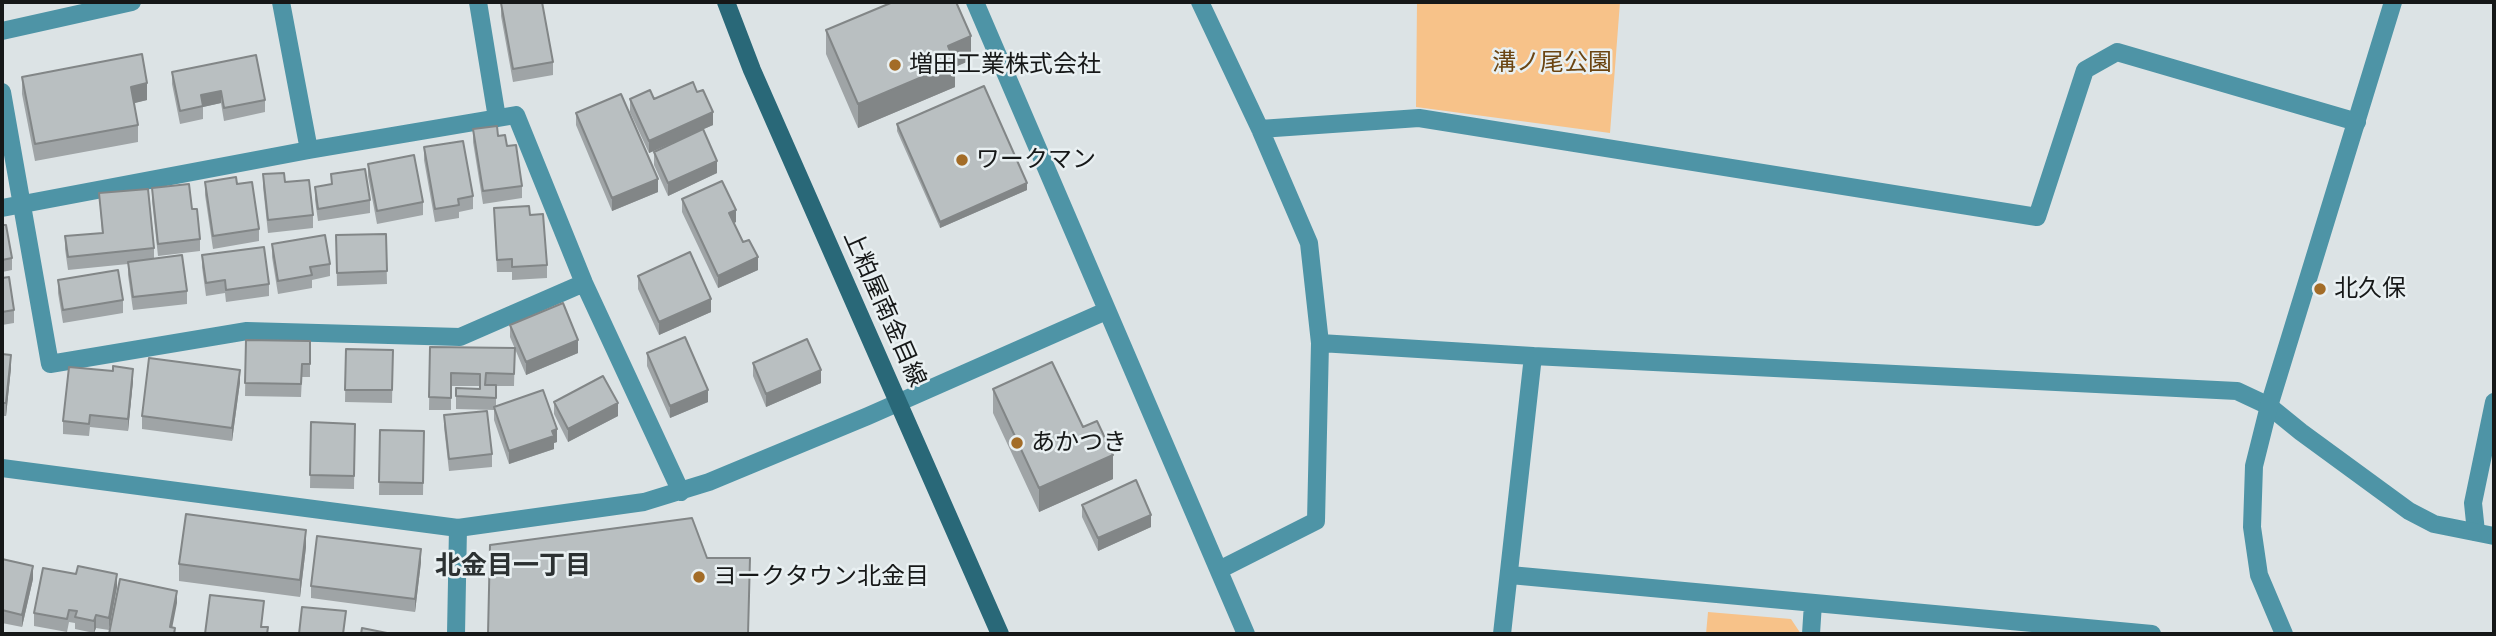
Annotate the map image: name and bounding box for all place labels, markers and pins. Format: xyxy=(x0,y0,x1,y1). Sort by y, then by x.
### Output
place label: 増田工業株式会社 xyxy=(909,51,1101,79)
marker: 増田工業株式会社 xyxy=(887,57,903,73)
place label: ワークマン xyxy=(976,146,1096,174)
marker: ワークマン xyxy=(954,152,970,168)
place label: 北久保 xyxy=(2334,275,2406,303)
marker: 北久保 xyxy=(2312,281,2328,297)
place label: あかつき xyxy=(1031,429,1127,457)
marker: あかつき xyxy=(1009,435,1025,451)
place label: ヨークタウン北金目 xyxy=(713,563,929,591)
marker: ヨークタウン北金目 xyxy=(691,569,707,585)

